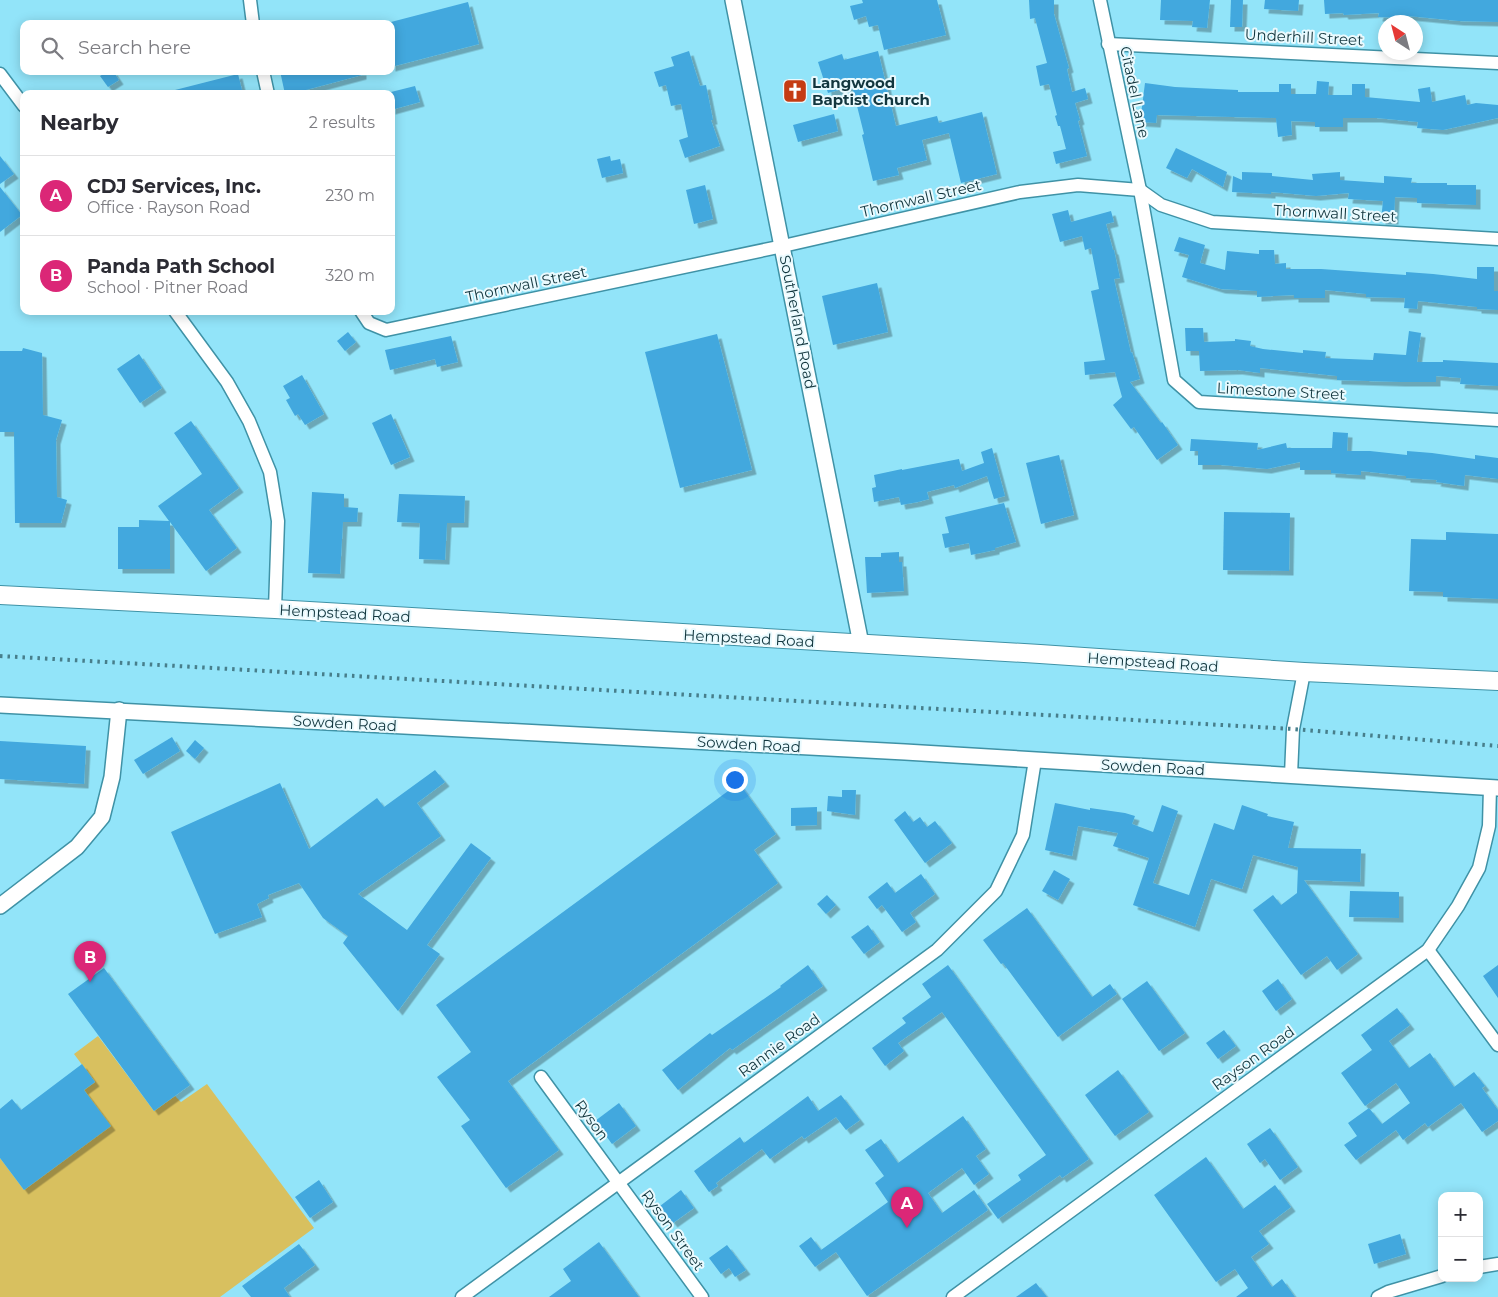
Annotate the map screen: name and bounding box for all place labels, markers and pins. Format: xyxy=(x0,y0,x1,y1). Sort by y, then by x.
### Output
place label: Langwood Baptist Church xyxy=(812,73,930,109)
church icon: Langwood Baptist Church xyxy=(782,78,808,104)
pin: B xyxy=(74,941,106,982)
pin: A xyxy=(891,1187,923,1228)

